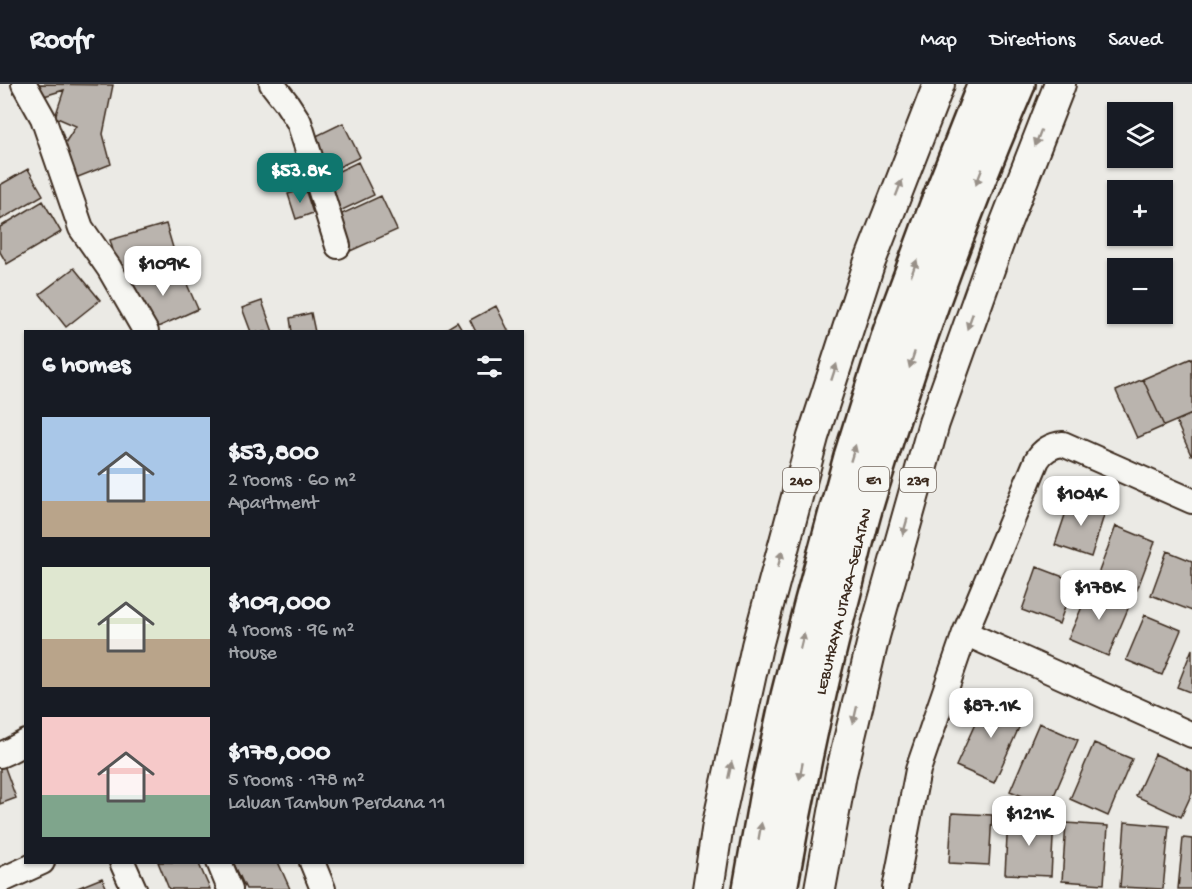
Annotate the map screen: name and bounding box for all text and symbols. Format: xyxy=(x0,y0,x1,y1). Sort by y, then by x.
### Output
text: Roofr xyxy=(30,25,92,58)
text: Map xyxy=(920,29,957,54)
text: Directions xyxy=(990,29,1075,54)
text: Saved xyxy=(1108,29,1162,54)
map controls xyxy=(1107,102,1173,324)
button: layers xyxy=(1107,102,1173,168)
one-way arrow xyxy=(1033,129,1042,147)
pin: $53.8K xyxy=(251,153,349,204)
text: $53.8K xyxy=(271,161,329,184)
one-way arrow xyxy=(974,168,983,186)
one-way arrow xyxy=(894,179,904,197)
button: + xyxy=(1107,180,1173,246)
pin: $109K xyxy=(121,246,205,297)
text: $109K xyxy=(138,254,188,277)
one-way arrow xyxy=(909,258,919,276)
button: − xyxy=(1107,258,1173,324)
one-way arrow xyxy=(965,312,975,330)
icon: filters xyxy=(473,350,506,383)
text: 6 homes xyxy=(42,351,130,382)
one-way arrow xyxy=(907,351,916,369)
one-way arrow xyxy=(830,363,839,381)
text: $53,800 xyxy=(228,439,319,470)
icon: home xyxy=(90,441,162,513)
one-way arrow xyxy=(849,444,858,462)
road number: E1 xyxy=(859,467,889,491)
road number: 240 xyxy=(783,468,819,492)
road number: 239 xyxy=(900,468,936,492)
text: 2 rooms · 60 m² xyxy=(228,470,356,493)
pin: $104K xyxy=(1039,476,1123,527)
text: $104K xyxy=(1057,484,1105,507)
text: Apartment xyxy=(228,493,318,516)
street label: LEBUHRAYA UTARA–SELATAN xyxy=(813,506,878,697)
one-way arrow xyxy=(899,517,909,536)
one-way arrow xyxy=(776,550,785,568)
pin: $178K xyxy=(1057,570,1141,621)
text: $178K xyxy=(1074,578,1124,601)
text: $109,000 xyxy=(228,589,330,620)
icon: home xyxy=(90,591,162,663)
text: 4 rooms · 96 m² xyxy=(228,620,354,643)
one-way arrow xyxy=(797,632,807,650)
text: House xyxy=(228,643,277,666)
pin: $87.1K xyxy=(942,688,1040,739)
text: $87.1K xyxy=(963,696,1019,719)
one-way arrow xyxy=(850,706,860,724)
text: $178,000 xyxy=(228,739,330,770)
icon: home xyxy=(90,741,162,813)
one-way arrow xyxy=(726,760,736,779)
one-way arrow xyxy=(796,762,805,781)
text: 5 rooms · 178 m² xyxy=(228,770,365,793)
text: Laluan Tambun Perdana 11 xyxy=(228,793,446,816)
pin: $121K xyxy=(987,796,1071,847)
text: $121K xyxy=(1006,804,1052,827)
one-way arrow xyxy=(756,822,765,841)

